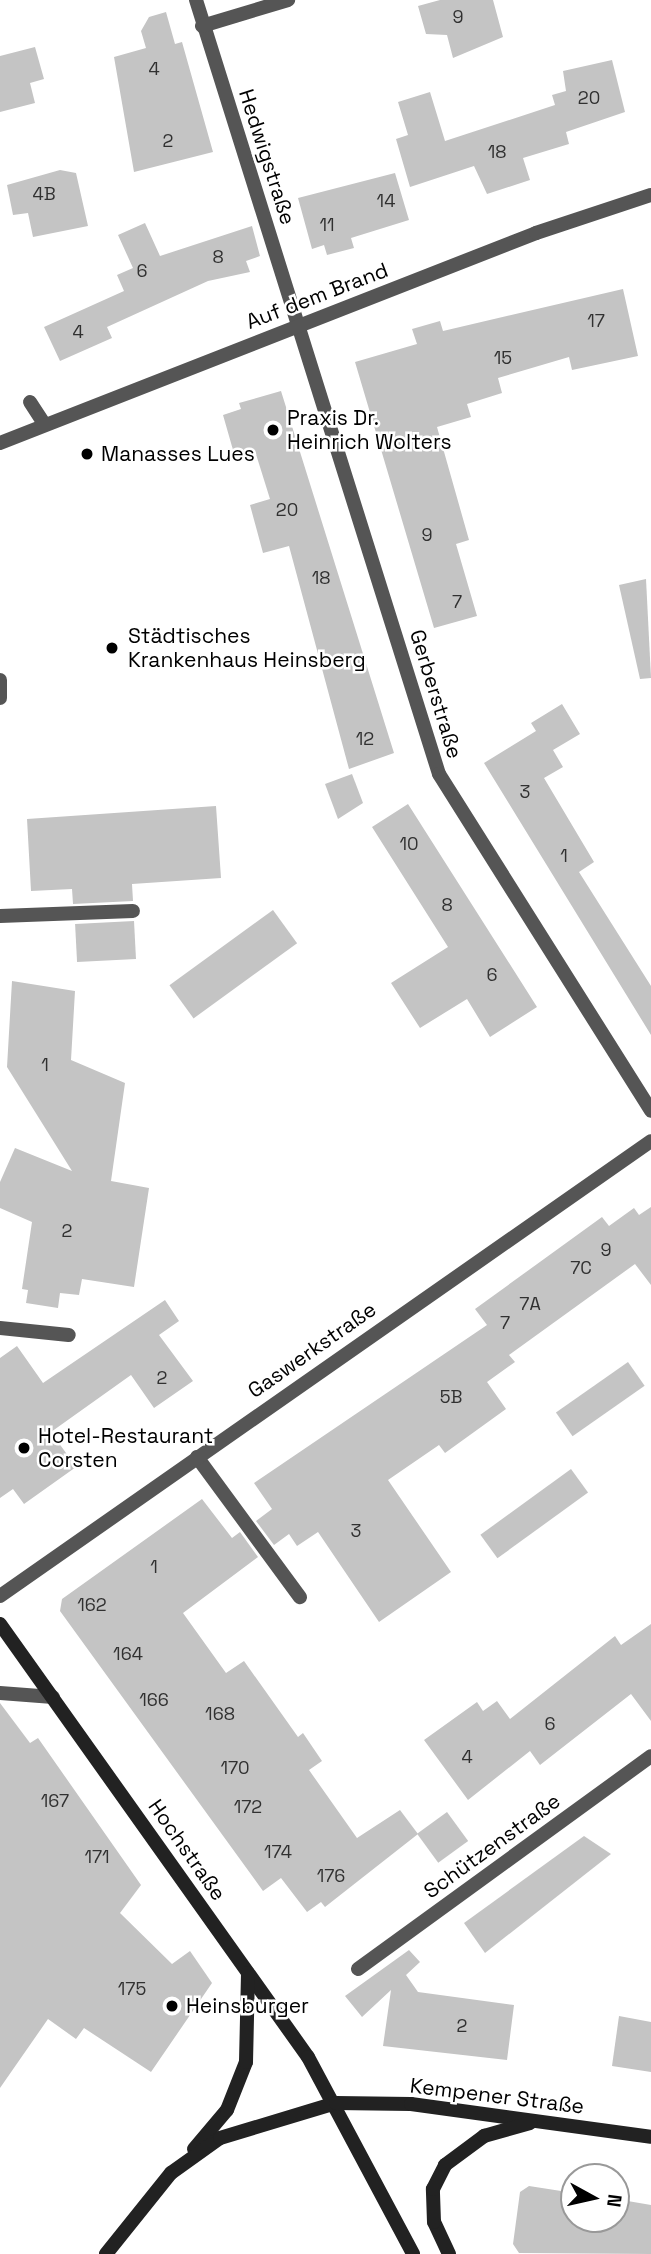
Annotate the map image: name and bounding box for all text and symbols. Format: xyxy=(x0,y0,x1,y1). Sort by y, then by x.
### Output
house number: 9 xyxy=(452,6,464,28)
house number: 4 xyxy=(148,58,160,80)
street label: Hedwigstraße xyxy=(233,86,301,228)
house number: 20 xyxy=(578,87,600,109)
house number: 2 xyxy=(163,130,173,152)
house number: 18 xyxy=(488,141,506,163)
house number: 4B xyxy=(32,183,56,205)
house number: 14 xyxy=(377,190,395,212)
house number: 11 xyxy=(319,214,335,236)
house number: 8 xyxy=(212,246,224,268)
street label: Auf dem Brand xyxy=(242,257,392,335)
house number: 6 xyxy=(136,260,148,282)
house number: 17 xyxy=(587,310,605,332)
house number: 4 xyxy=(72,321,84,343)
house number: 15 xyxy=(494,347,512,369)
place label: Praxis Dr. Heinrich Wolters xyxy=(287,405,452,455)
marker: Praxis Dr. Heinrich Wolters xyxy=(265,422,281,438)
place label: Manasses Lues xyxy=(101,441,255,467)
marker: Manasses Lues xyxy=(79,446,95,462)
house number: 20 xyxy=(276,499,298,521)
house number: 9 xyxy=(421,524,433,546)
house number: 18 xyxy=(312,567,330,589)
house number: 7 xyxy=(452,591,462,613)
place label: Städtisches Krankenhaus Heinsberg xyxy=(128,623,366,673)
street label: Gerberstraße xyxy=(404,626,468,762)
marker: Städtisches Krankenhaus Heinsberg xyxy=(102,638,122,658)
house number: 12 xyxy=(356,728,374,750)
house number: 3 xyxy=(520,781,530,803)
house number: 10 xyxy=(399,833,419,855)
house number: 1 xyxy=(560,845,568,867)
house number: 8 xyxy=(441,894,453,916)
house number: 6 xyxy=(486,964,498,986)
house number: 1 xyxy=(41,1054,49,1076)
house number: 2 xyxy=(62,1220,72,1242)
house number: 9 xyxy=(600,1239,612,1261)
house number: 7C xyxy=(570,1257,592,1279)
house number: 7A xyxy=(519,1293,541,1315)
street label: Gaswerkstraße xyxy=(243,1297,381,1403)
house number: 7 xyxy=(500,1312,510,1334)
house number: 2 xyxy=(157,1367,167,1389)
house number: 5B xyxy=(440,1386,462,1408)
place label: Hotel-Restaurant Corsten xyxy=(38,1423,213,1473)
marker: Hotel-Restaurant Corsten xyxy=(16,1440,32,1456)
house number: 3 xyxy=(351,1520,361,1542)
house number: 1 xyxy=(150,1556,158,1578)
house number: 162 xyxy=(77,1594,107,1616)
house number: 164 xyxy=(113,1643,143,1665)
house number: 166 xyxy=(139,1689,169,1711)
house number: 168 xyxy=(205,1703,235,1725)
house number: 6 xyxy=(544,1713,556,1735)
house number: 4 xyxy=(461,1746,473,1768)
house number: 170 xyxy=(220,1757,250,1779)
street label: Schützenstraße xyxy=(419,1788,565,1904)
house number: 167 xyxy=(41,1790,69,1812)
street label: Hochstraße xyxy=(143,1794,231,1906)
house number: 172 xyxy=(234,1796,262,1818)
house number: 174 xyxy=(264,1841,292,1863)
house number: 171 xyxy=(84,1846,110,1868)
house number: 176 xyxy=(317,1865,345,1887)
house number: 175 xyxy=(118,1978,146,2000)
place label: Heinsburger xyxy=(186,1993,309,2019)
marker: Heinsburger xyxy=(164,1998,180,2014)
house number: 2 xyxy=(457,2015,467,2037)
street label: Kempener Straße xyxy=(408,2073,586,2119)
north arrow xyxy=(560,2163,630,2233)
text: N xyxy=(601,2193,628,2209)

